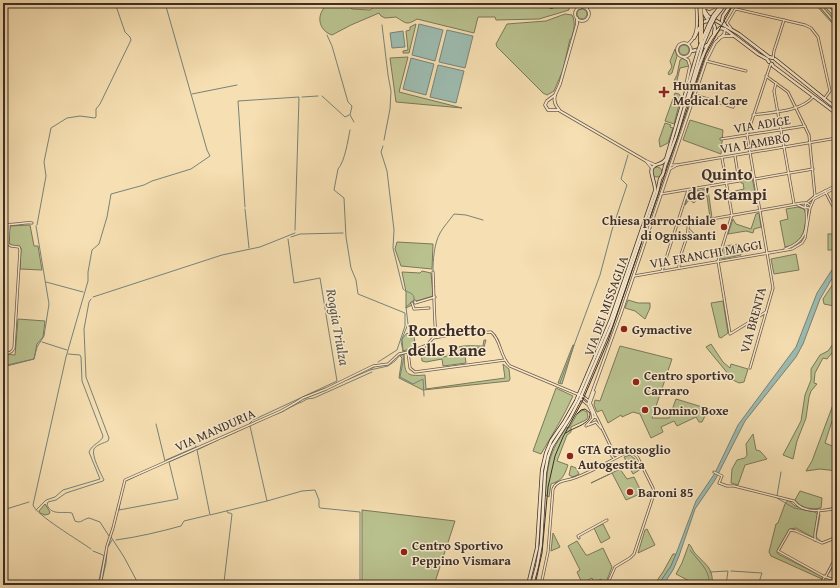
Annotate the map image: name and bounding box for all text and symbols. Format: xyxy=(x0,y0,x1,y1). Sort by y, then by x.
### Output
place label: Humanitas Medical Care xyxy=(673,76,748,110)
marker: Humanitas Medical Care xyxy=(658,86,670,98)
street label: VIA ADIGE xyxy=(732,110,792,138)
street label: VIA LAMBRO xyxy=(718,127,792,159)
district label: Quinto de' Stampi xyxy=(687,161,767,206)
place label: Chiesa parrocchiale di Ognissanti xyxy=(602,211,716,245)
marker: Chiesa parrocchiale di Ognissanti xyxy=(719,222,729,232)
street label: VIA FRANCHI MAGGI xyxy=(648,235,764,273)
street label: VIA DEI MISSAGLIA xyxy=(579,253,633,359)
street label: VIA BRENTA xyxy=(735,285,771,355)
water label: Roggia Triulza xyxy=(321,286,355,367)
district label: Ronchetto delle Rane xyxy=(408,317,486,362)
place label: Gymactive xyxy=(632,320,692,339)
marker: Gymactive xyxy=(619,324,629,334)
place label: Centro sportivo Carraro xyxy=(644,366,734,400)
marker: Centro sportivo Carraro xyxy=(631,377,641,387)
place label: Domino Boxe xyxy=(653,401,729,420)
street label: VIA MANDURIA xyxy=(172,404,258,456)
marker: Domino Boxe xyxy=(640,405,650,415)
place label: GTA Gratosoglio Autogestita xyxy=(578,440,671,474)
marker: GTA Gratosoglio Autogestita xyxy=(565,451,575,461)
place label: Baroni 85 xyxy=(638,483,694,502)
marker: Baroni 85 xyxy=(625,487,635,497)
place label: Centro Sportivo Peppino Vismara xyxy=(412,536,511,570)
marker: Centro Sportivo Peppino Vismara xyxy=(399,547,409,557)

